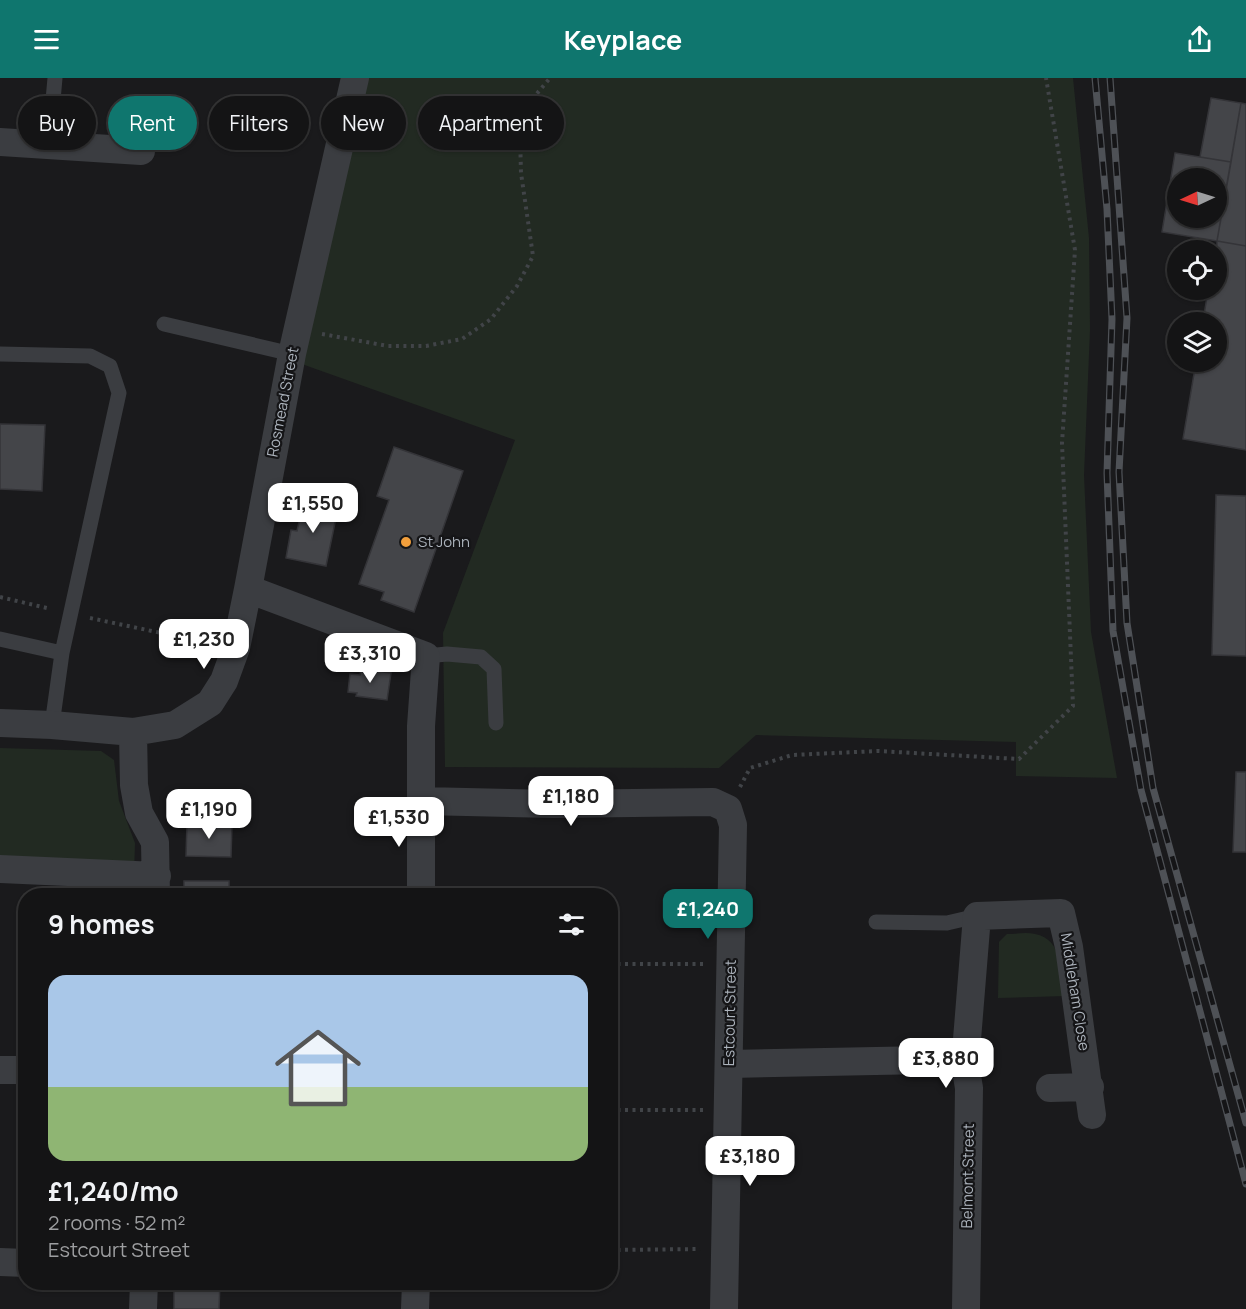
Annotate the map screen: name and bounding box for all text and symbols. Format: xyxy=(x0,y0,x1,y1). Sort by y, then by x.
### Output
text: Keyplace xyxy=(564,21,682,58)
icon: menu xyxy=(30,23,63,56)
icon: share xyxy=(1183,23,1216,56)
chip: Buy xyxy=(18,96,96,150)
chip: Rent xyxy=(108,96,197,150)
chip: Filters xyxy=(209,96,309,150)
chip: New xyxy=(321,96,406,150)
chip: Apartment xyxy=(418,96,564,150)
north arrow xyxy=(1167,168,1227,228)
map controls xyxy=(1167,168,1227,372)
button: locate xyxy=(1167,240,1227,300)
button: layers xyxy=(1167,312,1227,372)
street label: Rosmead Street xyxy=(262,345,303,459)
pin: £1,550 xyxy=(264,483,362,534)
text: £1,550 xyxy=(282,489,344,516)
place label: St John xyxy=(418,531,470,552)
marker: St John xyxy=(399,535,413,549)
pin: £1,230 xyxy=(155,619,253,670)
text: £1,230 xyxy=(173,625,235,652)
pin: £3,310 xyxy=(321,633,419,684)
text: £3,310 xyxy=(339,639,401,666)
pin: £1,180 xyxy=(522,776,620,827)
text: £1,180 xyxy=(542,782,600,809)
pin: £1,190 xyxy=(160,789,258,840)
text: £1,190 xyxy=(180,795,238,822)
pin: £1,530 xyxy=(350,797,448,848)
text: £1,530 xyxy=(368,803,430,830)
pin: £1,240 xyxy=(659,889,757,940)
text: £1,240 xyxy=(677,895,739,922)
text: 9 homes xyxy=(48,906,155,942)
icon: filters xyxy=(555,908,588,941)
street label: Middleham Close xyxy=(1056,932,1095,1052)
street label: Estcourt Street xyxy=(718,960,741,1066)
icon: home xyxy=(264,1014,372,1122)
pin: £3,880 xyxy=(897,1038,995,1089)
text: £3,880 xyxy=(913,1044,979,1071)
street label: Belmont Street xyxy=(956,1123,979,1229)
pin: £3,180 xyxy=(701,1136,799,1187)
text: £3,180 xyxy=(720,1142,780,1169)
text: £1,240/mo xyxy=(48,1173,179,1209)
text: 2 rooms · 52 m² xyxy=(48,1209,185,1236)
text: Estcourt Street xyxy=(48,1236,190,1263)

